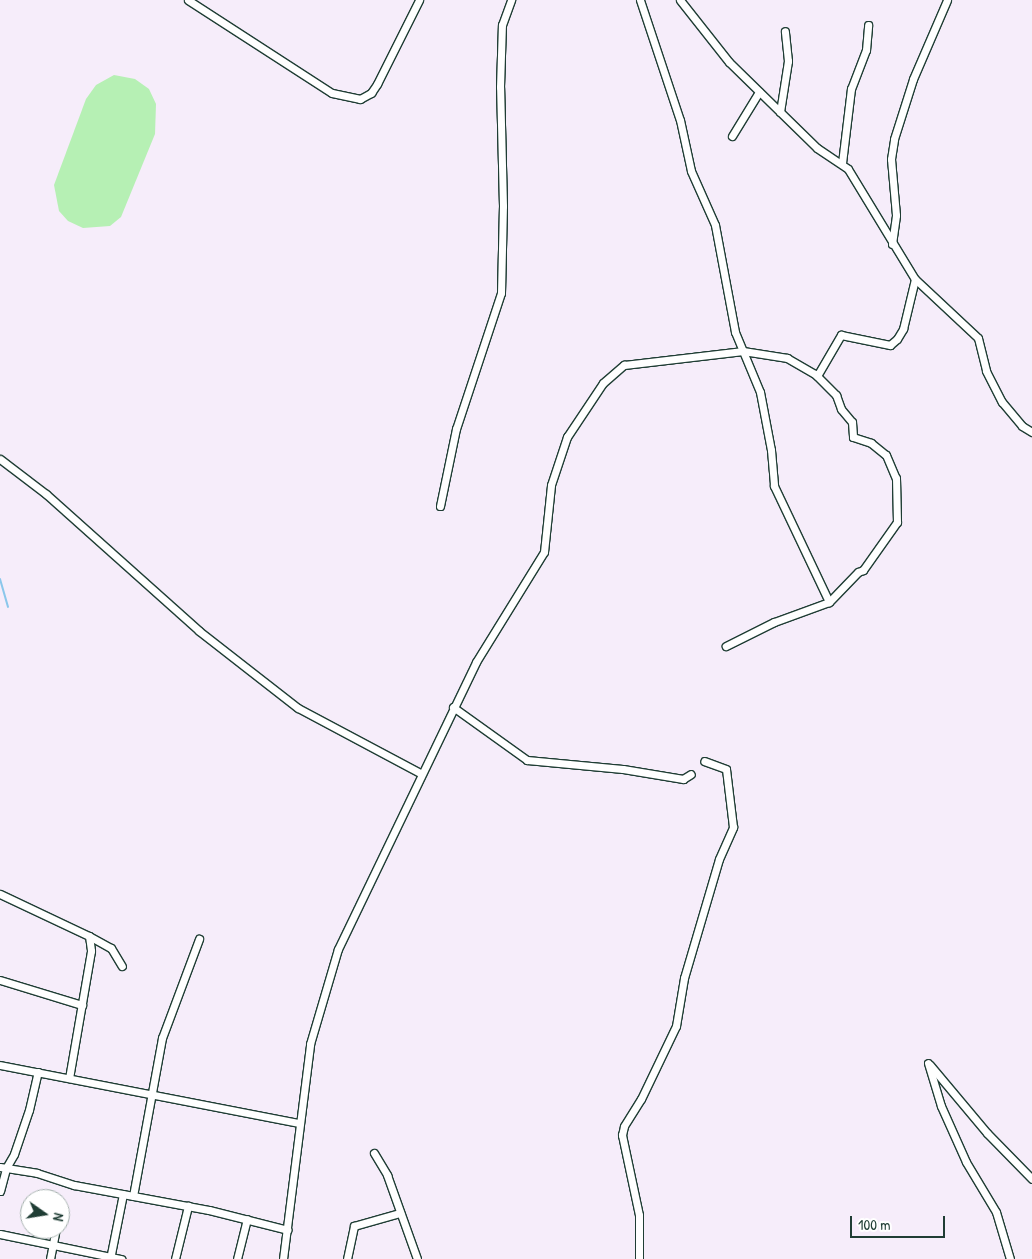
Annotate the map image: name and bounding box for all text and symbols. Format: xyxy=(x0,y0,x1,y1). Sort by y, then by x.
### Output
north arrow xyxy=(20,1189,70,1239)
scale bar xyxy=(852,1206,947,1238)
text: N xyxy=(49,1211,69,1223)
text: 100 m xyxy=(858,1214,891,1235)

